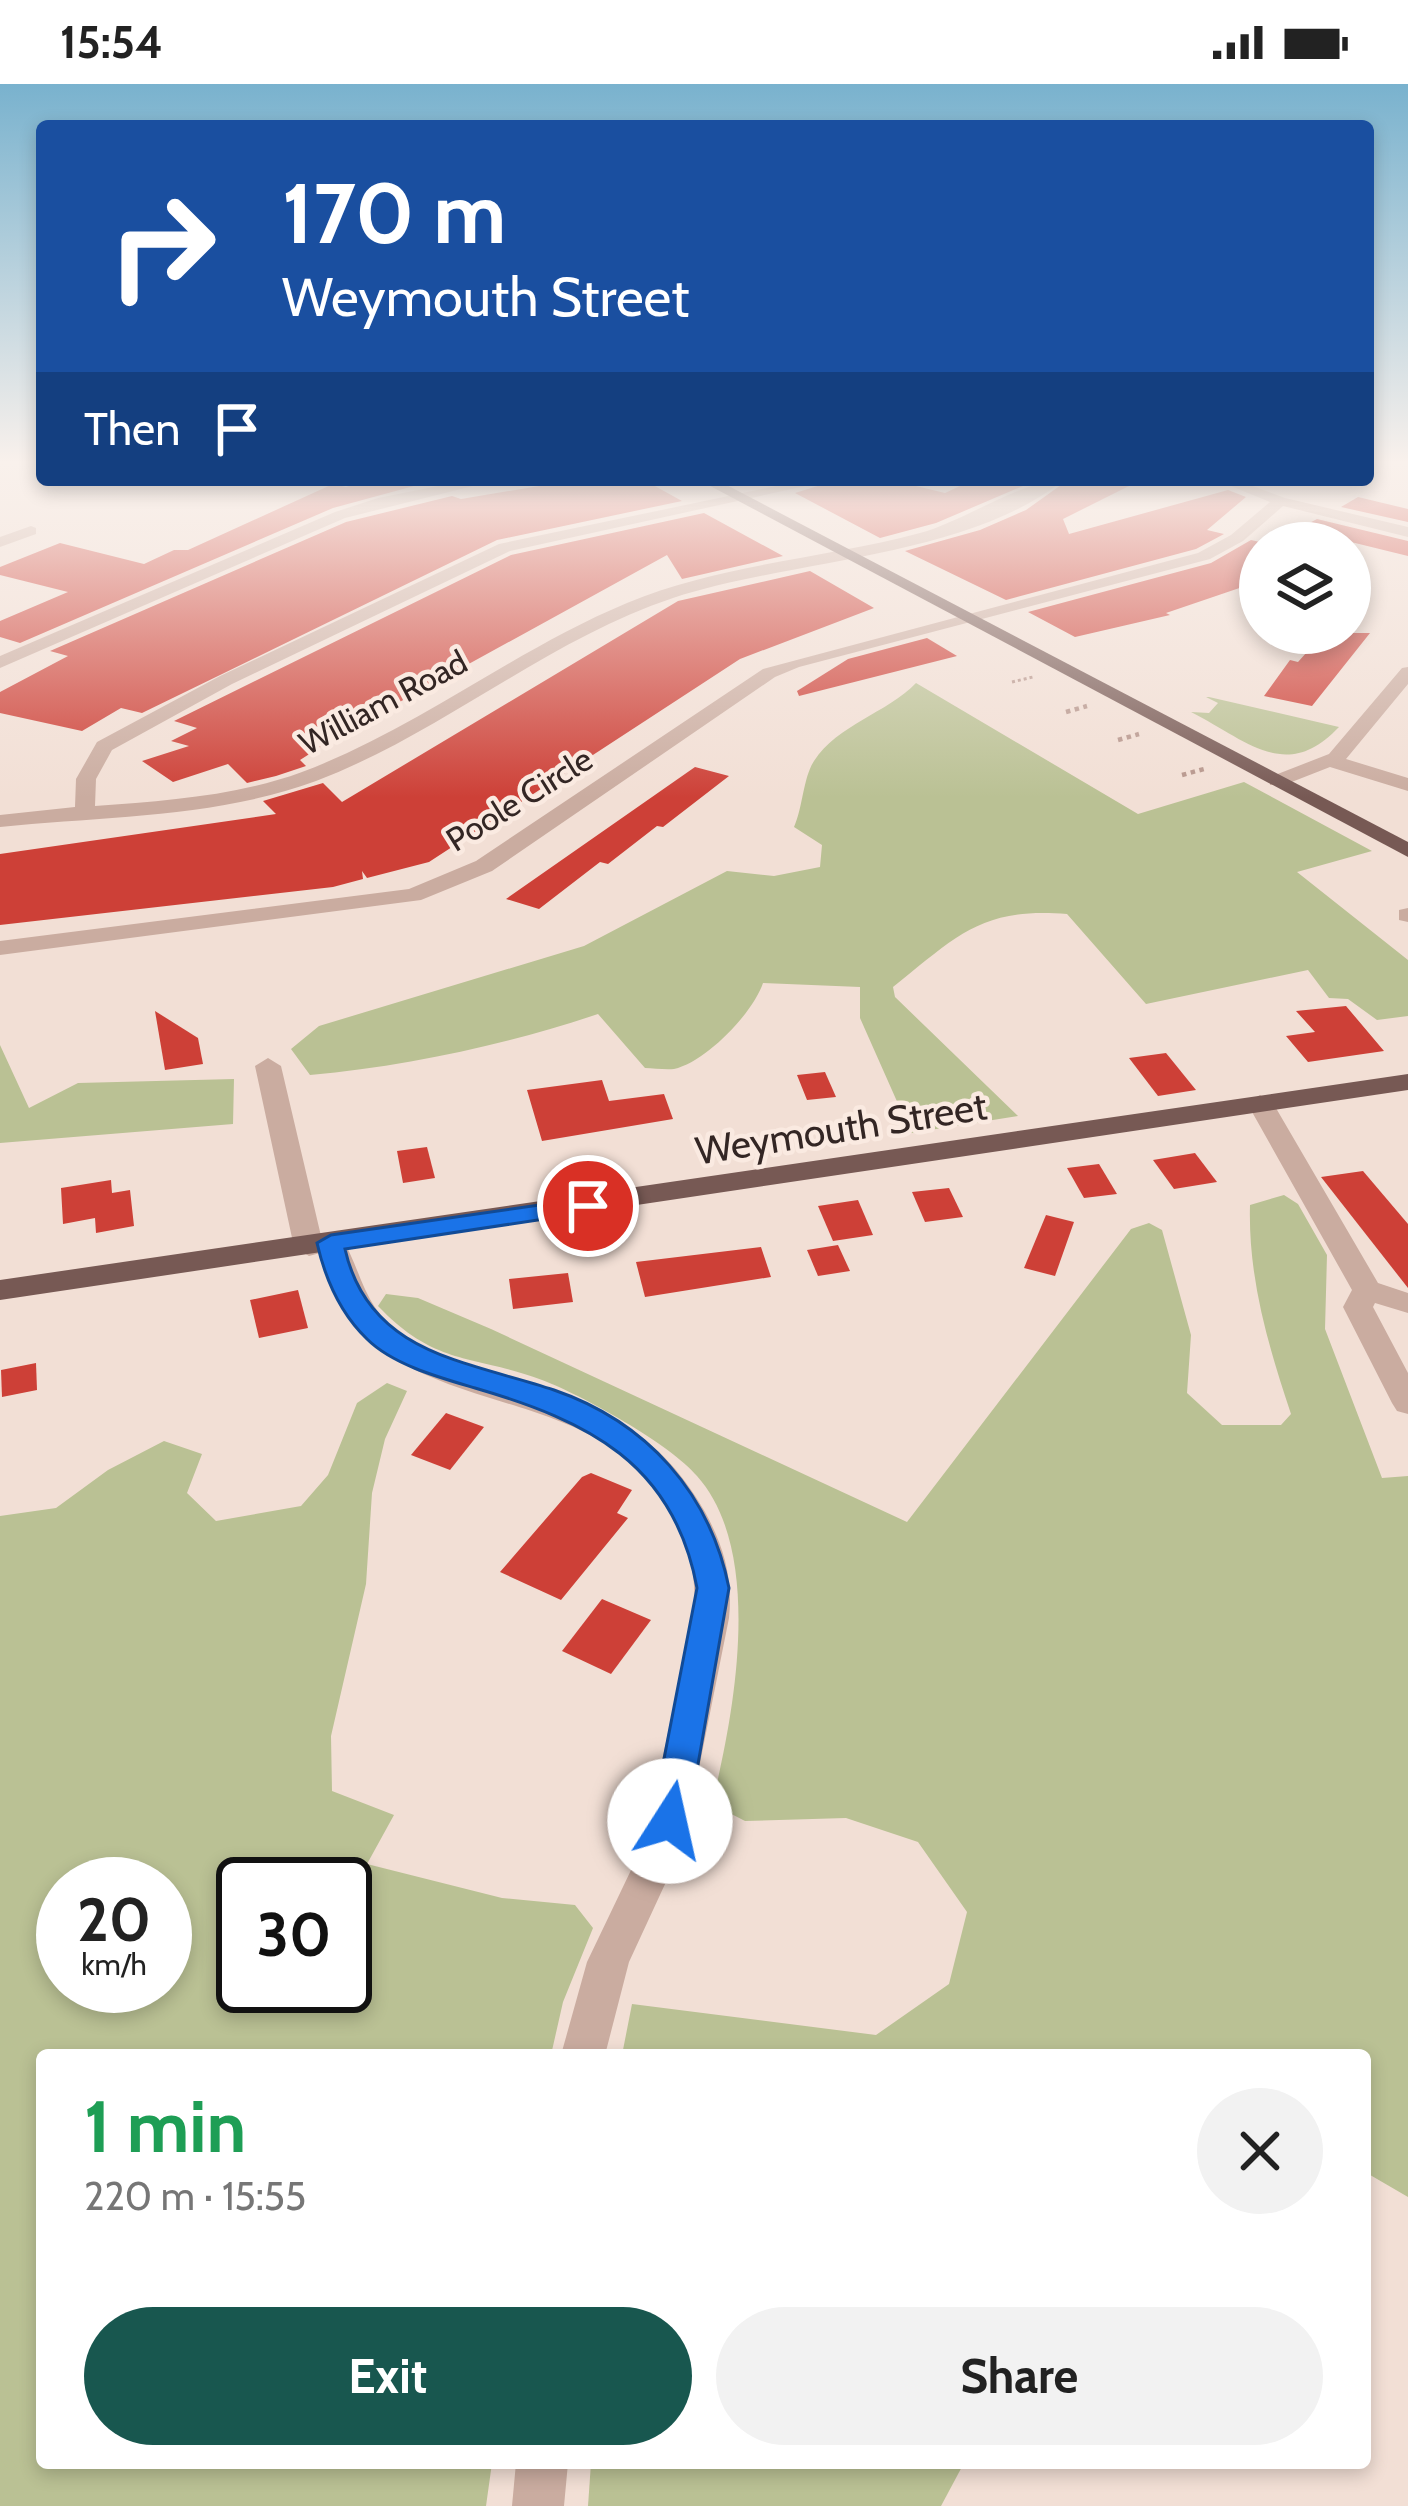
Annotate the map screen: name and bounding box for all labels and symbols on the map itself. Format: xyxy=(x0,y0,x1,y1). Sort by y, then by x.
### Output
street label: William Road xyxy=(292,641,474,763)
street label: Poole Circle xyxy=(439,738,599,860)
street label: Weymouth Street xyxy=(692,1081,990,1175)
pin xyxy=(537,1155,639,1257)
position arrow xyxy=(607,1758,733,1884)
speed limit sign: 30 xyxy=(216,1857,372,2013)

